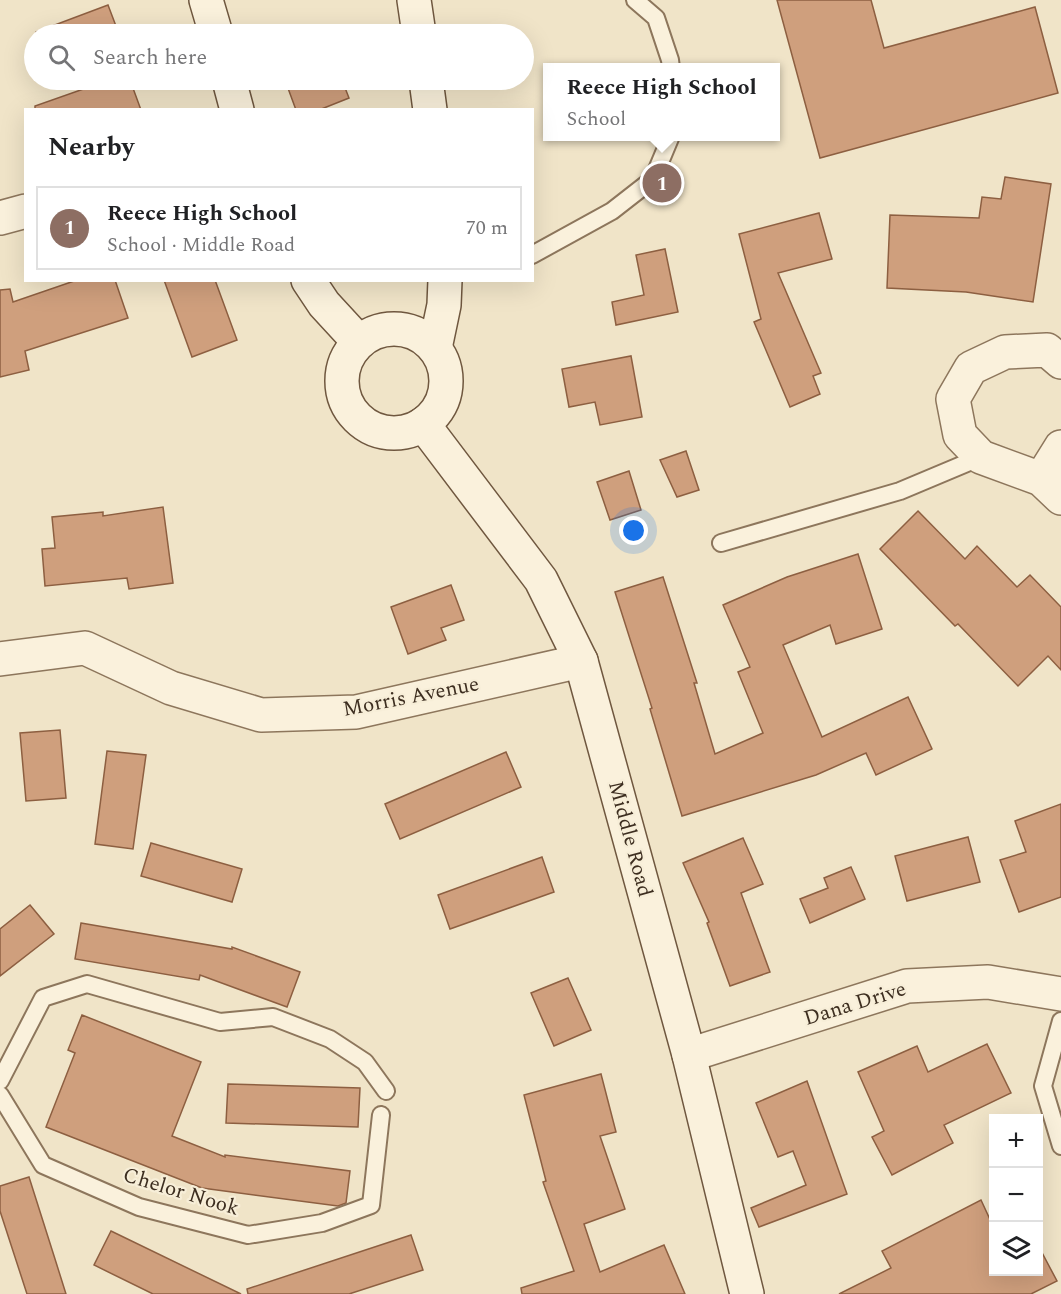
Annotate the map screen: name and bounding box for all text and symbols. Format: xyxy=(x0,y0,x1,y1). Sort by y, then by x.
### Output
search box xyxy=(24,24,534,90)
icon: search xyxy=(45,41,78,74)
text: Search here xyxy=(93,41,207,74)
popup xyxy=(543,63,780,141)
text: Reece High School xyxy=(566,71,757,104)
text: School xyxy=(566,104,626,134)
text: Nearby xyxy=(48,127,134,167)
pin: 1 xyxy=(642,160,682,206)
text: Reece High School xyxy=(107,197,297,230)
text: 1 xyxy=(64,213,75,243)
text: 70 m xyxy=(466,213,508,243)
text: School · Middle Road xyxy=(107,230,295,260)
your location xyxy=(619,516,648,545)
street label: Morris Avenue xyxy=(340,668,482,726)
street label: Middle Road xyxy=(599,777,661,901)
street label: Dana Drive xyxy=(800,973,910,1035)
map controls xyxy=(989,1114,1043,1276)
button: + xyxy=(989,1114,1043,1168)
street label: Chelor Nook xyxy=(119,1159,243,1225)
button: − xyxy=(989,1168,1043,1222)
button: layers xyxy=(989,1222,1043,1276)

